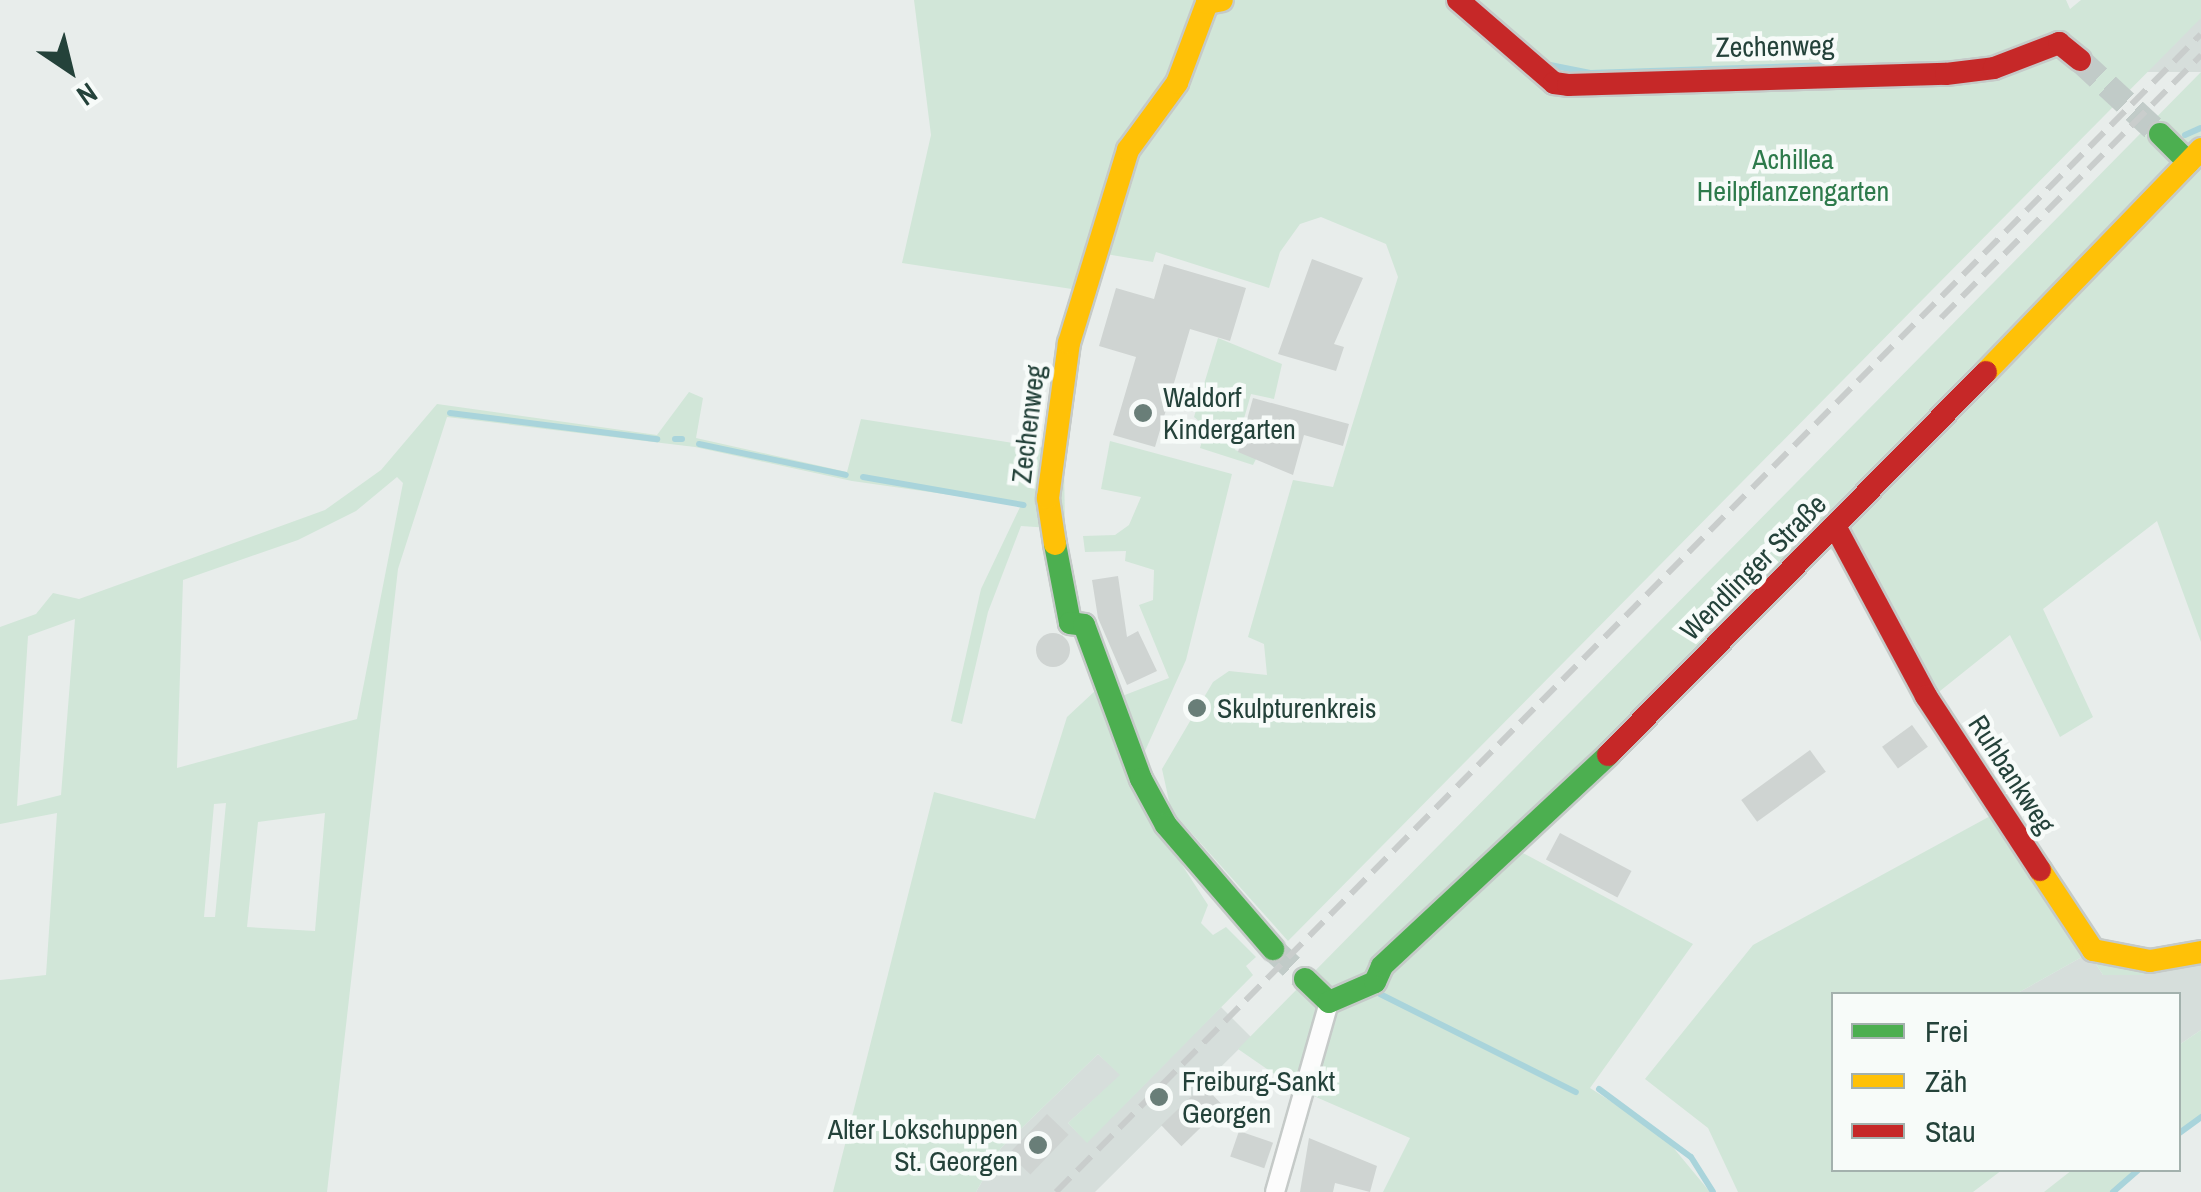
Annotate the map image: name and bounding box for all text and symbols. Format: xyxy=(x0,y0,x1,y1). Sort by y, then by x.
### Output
north arrow xyxy=(20,20,120,120)
street label: Zechenweg xyxy=(1715,28,1835,64)
text: N xyxy=(70,74,105,115)
park label: Achillea Heilpflanzengarten xyxy=(1697,142,1889,208)
street label: Zechenweg xyxy=(1004,363,1052,485)
place label: Waldorf Kindergarten xyxy=(1163,380,1296,446)
marker: Waldorf Kindergarten xyxy=(1132,402,1154,424)
street label: Wendlinger Straße xyxy=(1673,487,1833,647)
place label: Skulpturenkreis xyxy=(1217,691,1377,725)
marker: Skulpturenkreis xyxy=(1186,697,1208,719)
street label: Ruhbankweg xyxy=(1961,709,2063,839)
legend xyxy=(1831,992,2181,1172)
text: Frei xyxy=(1925,1011,1969,1051)
text: Zäh xyxy=(1925,1061,1967,1101)
place label: Freiburg-Sankt Georgen xyxy=(1182,1064,1335,1130)
marker: Freiburg-Sankt Georgen xyxy=(1146,1084,1172,1110)
text: Stau xyxy=(1925,1111,1976,1151)
place label: Alter Lokschuppen St. Georgen xyxy=(828,1112,1018,1178)
marker: Alter Lokschuppen St. Georgen xyxy=(1027,1134,1049,1156)

